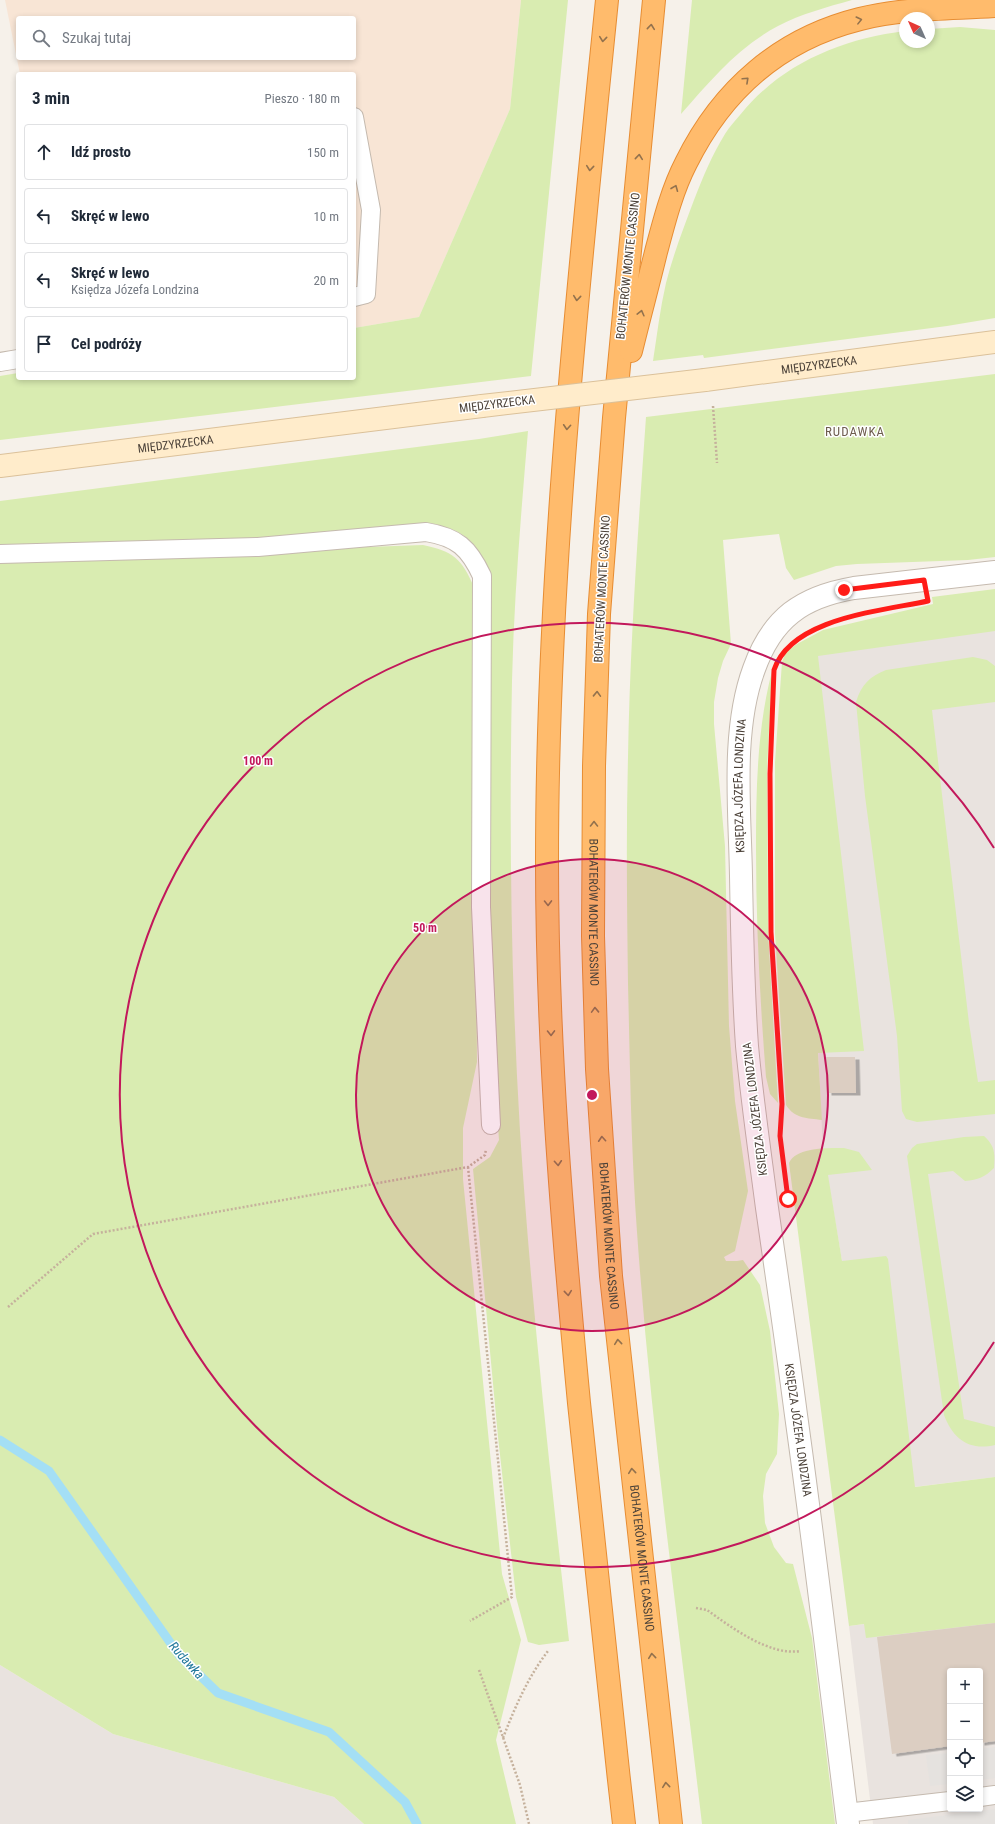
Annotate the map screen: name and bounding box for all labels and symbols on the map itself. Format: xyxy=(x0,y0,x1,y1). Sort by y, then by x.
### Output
north arrow xyxy=(899,12,935,48)
one-way arrow xyxy=(856,16,863,24)
one-way arrow xyxy=(647,24,656,30)
one-way arrow xyxy=(598,36,607,42)
one-way arrow xyxy=(741,77,749,85)
one-way arrow xyxy=(634,154,643,160)
one-way arrow xyxy=(586,165,595,171)
one-way arrow xyxy=(671,184,679,191)
street label: BOHATERÓW MONTE CASSINO xyxy=(612,192,643,340)
one-way arrow xyxy=(573,295,582,301)
one-way arrow xyxy=(636,310,644,316)
street label: MIĘDZYRZECKA xyxy=(780,353,858,377)
street label: MIĘDZYRZECKA xyxy=(458,392,536,416)
one-way arrow xyxy=(562,424,571,430)
district label: RUDAWKA xyxy=(825,424,885,439)
street label: MIĘDZYRZECKA xyxy=(137,432,214,456)
street label: BOHATERÓW MONTE CASSINO xyxy=(590,515,613,663)
route end xyxy=(835,581,853,599)
one-way arrow xyxy=(592,691,601,697)
street label: KSIĘDZA JÓZEFA LONDZINA xyxy=(731,718,749,853)
text: 100 m xyxy=(243,754,273,768)
one-way arrow xyxy=(590,821,598,827)
street label: BOHATERÓW MONTE CASSINO xyxy=(586,839,602,986)
one-way arrow xyxy=(544,900,552,906)
text: 50 m xyxy=(413,921,437,935)
one-way arrow xyxy=(591,1007,600,1013)
one-way arrow xyxy=(547,1030,555,1036)
street label: KSIĘDZA JÓZEFA LONDZINA xyxy=(739,1041,770,1177)
centre of rings xyxy=(585,1088,599,1102)
one-way arrow xyxy=(597,1136,606,1142)
one-way arrow xyxy=(554,1160,563,1166)
street label: BOHATERÓW MONTE CASSINO xyxy=(596,1162,622,1310)
route start xyxy=(779,1190,797,1208)
one-way arrow xyxy=(564,1290,573,1296)
one-way arrow xyxy=(614,1339,623,1345)
street label: KSIĘDZA JÓZEFA LONDZINA xyxy=(782,1362,815,1498)
one-way arrow xyxy=(627,1468,636,1474)
street label: BOHATERÓW MONTE CASSINO xyxy=(627,1484,657,1632)
water label: Rudawka xyxy=(166,1639,207,1682)
one-way arrow xyxy=(647,1653,656,1659)
one-way arrow xyxy=(662,1782,671,1788)

